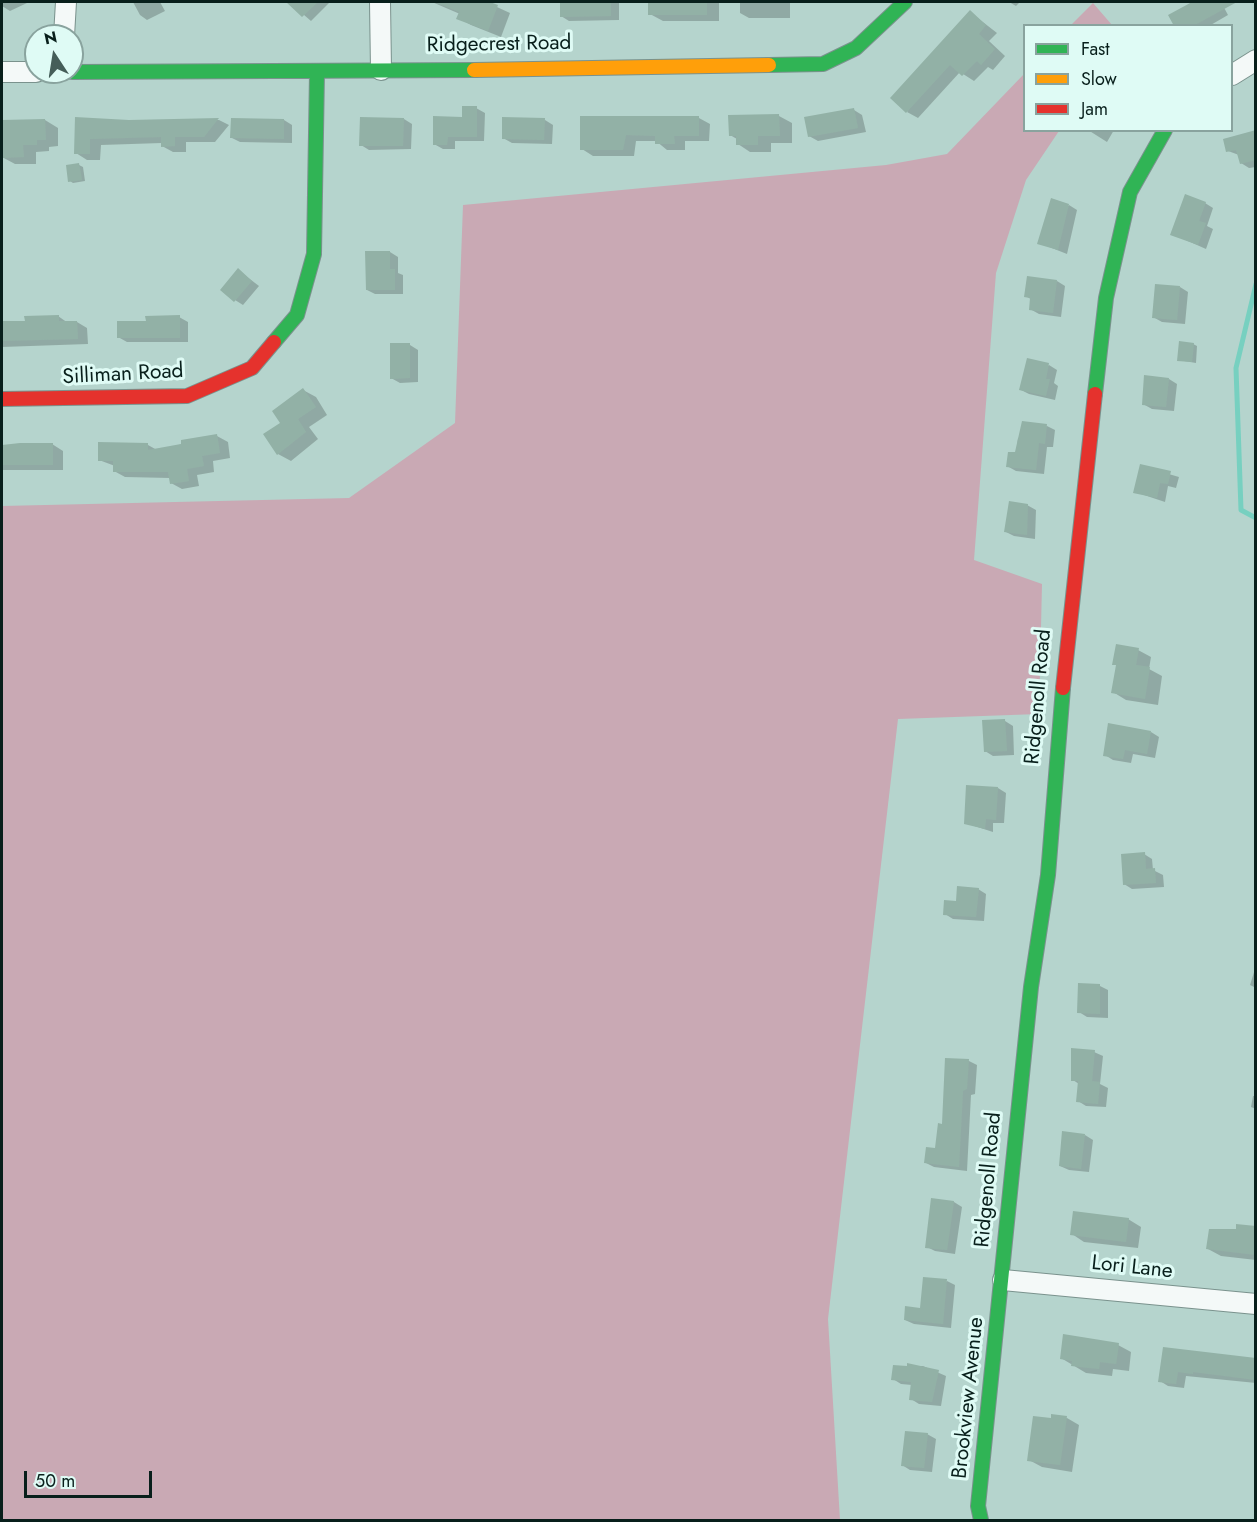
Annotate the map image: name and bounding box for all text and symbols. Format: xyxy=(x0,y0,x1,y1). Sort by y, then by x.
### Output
north arrow xyxy=(24,24,84,84)
legend xyxy=(1023,24,1233,132)
text: N xyxy=(42,25,59,50)
street label: Ridgecrest Road xyxy=(426,31,572,59)
text: Fast xyxy=(1081,36,1110,62)
text: Slow xyxy=(1081,66,1117,92)
text: Jam xyxy=(1081,96,1108,122)
street label: Silliman Road xyxy=(62,359,184,391)
street label: Ridgenoll Road xyxy=(1021,628,1057,766)
street label: Ridgenoll Road xyxy=(971,1111,1007,1249)
street label: Lori Lane xyxy=(1090,1251,1174,1285)
street label: Brookview Avenue xyxy=(948,1316,990,1480)
scale bar xyxy=(27,1459,154,1497)
text: 50 m xyxy=(35,1468,75,1494)

